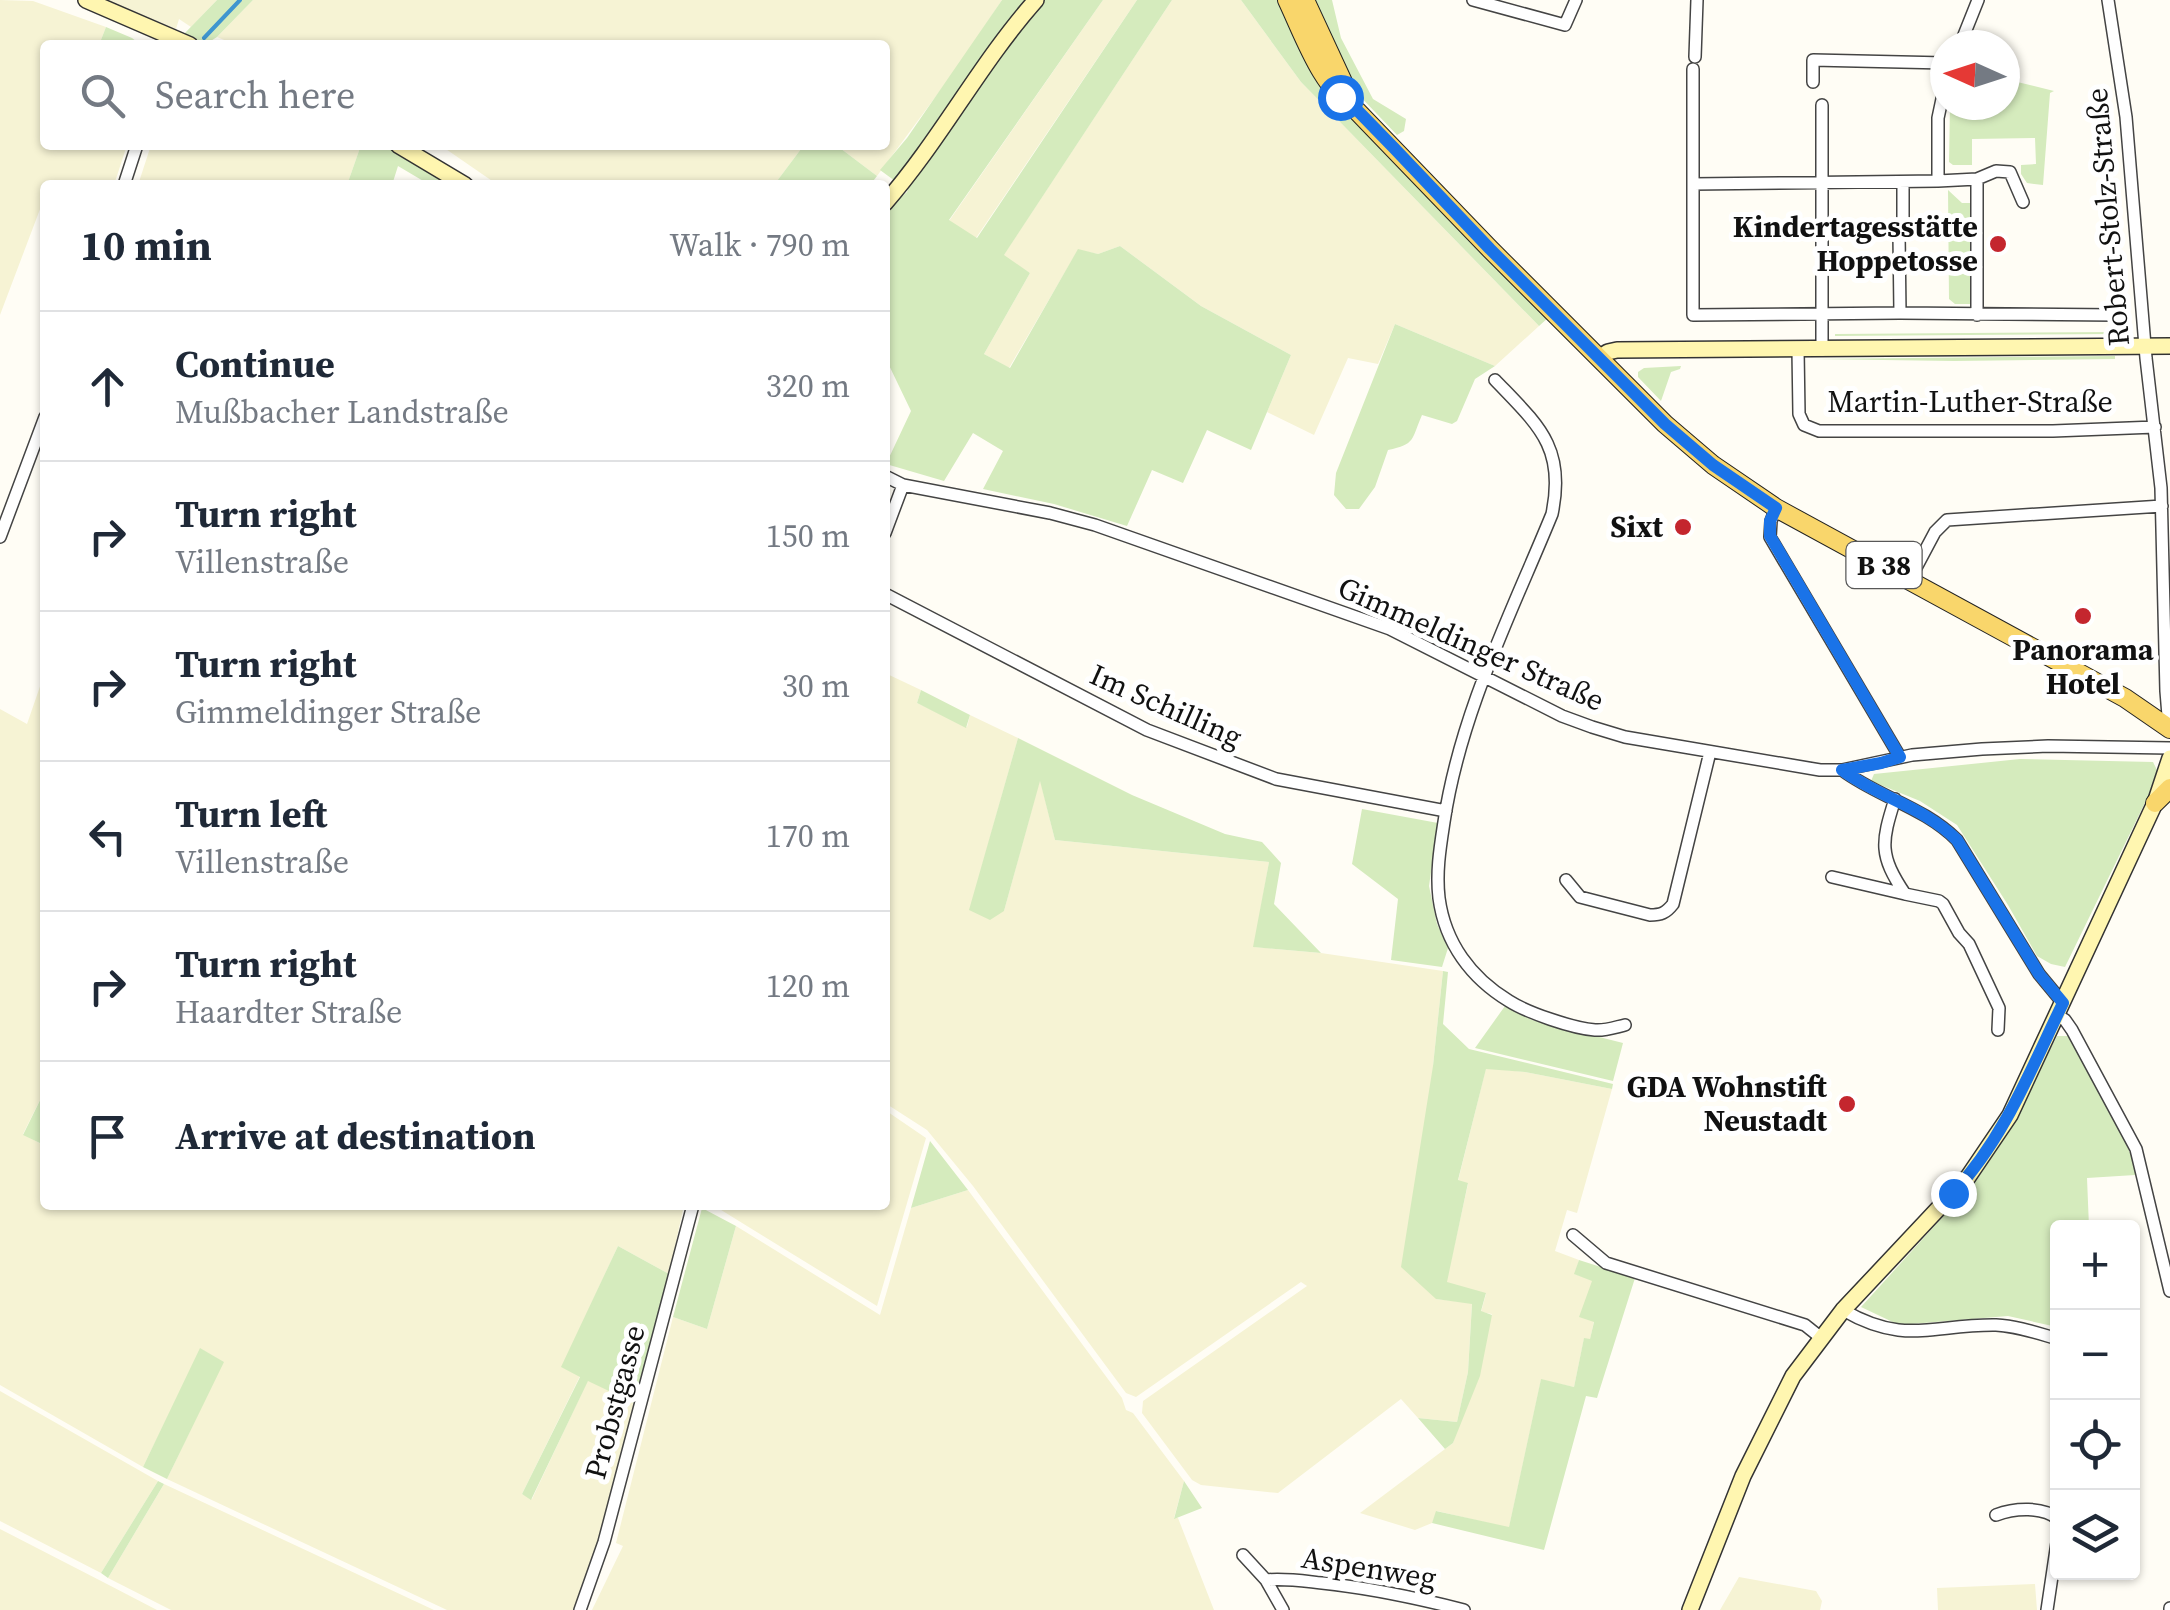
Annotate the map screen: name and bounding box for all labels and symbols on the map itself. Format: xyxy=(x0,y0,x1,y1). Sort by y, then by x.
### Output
north arrow xyxy=(1930,30,2020,120)
route start xyxy=(1318,75,1364,121)
street label: Robert-Stolz-Straße xyxy=(2076,86,2139,348)
place label: Kindertagesstätte Hoppetosse xyxy=(1733,206,1978,281)
marker: Kindertagesstätte Hoppetosse xyxy=(1987,233,2009,255)
street label: Martin-Luther-Straße xyxy=(1827,381,2113,422)
place label: Sixt xyxy=(1610,506,1663,547)
marker: Sixt xyxy=(1672,516,1694,538)
road number: B 38 xyxy=(1846,542,1922,588)
street label: Gimmeldinger Straße xyxy=(1332,566,1611,721)
marker: Panorama Hotel xyxy=(2072,605,2094,627)
place label: Panorama Hotel xyxy=(2012,629,2155,704)
street label: Im Schilling xyxy=(1084,654,1249,757)
place label: GDA Wohnstift Neustadt xyxy=(1627,1066,1828,1141)
marker: GDA Wohnstift Neustadt xyxy=(1836,1093,1858,1115)
route end xyxy=(1931,1171,1977,1217)
street label: Probstgasse xyxy=(574,1320,655,1483)
street label: Aspenweg xyxy=(1299,1537,1439,1598)

